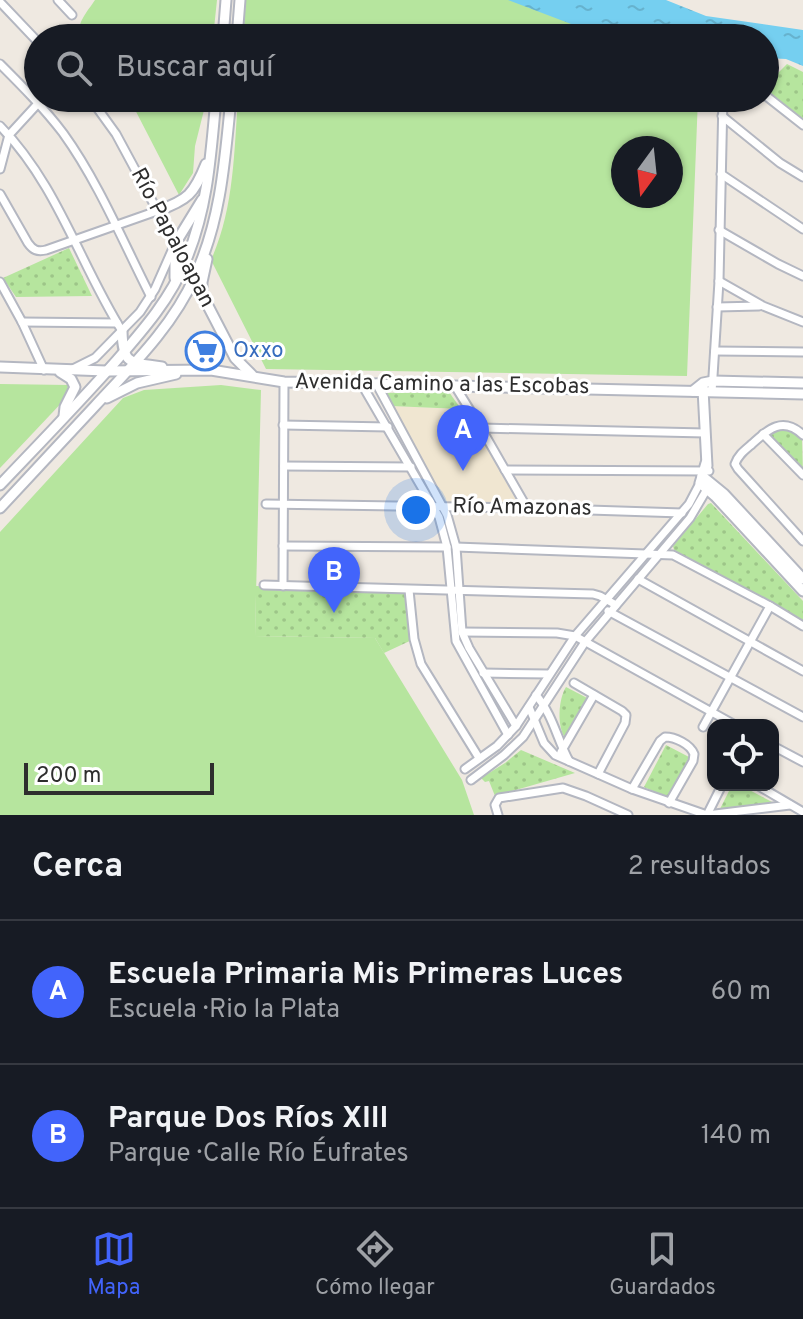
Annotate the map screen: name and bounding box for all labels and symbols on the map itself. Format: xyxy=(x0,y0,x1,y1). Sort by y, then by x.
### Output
north arrow xyxy=(611,136,683,208)
street label: Río Papaloapan xyxy=(124,163,220,313)
supermarket icon: Oxxo xyxy=(184,330,226,372)
place label: Oxxo xyxy=(233,338,283,365)
street label: Avenida Camino a las Escobas xyxy=(294,369,590,401)
pin: A xyxy=(437,405,489,471)
your location xyxy=(396,490,436,530)
street label: Río Amazonas xyxy=(452,493,592,523)
pin: B xyxy=(308,547,360,613)
scale bar xyxy=(24,759,214,795)

